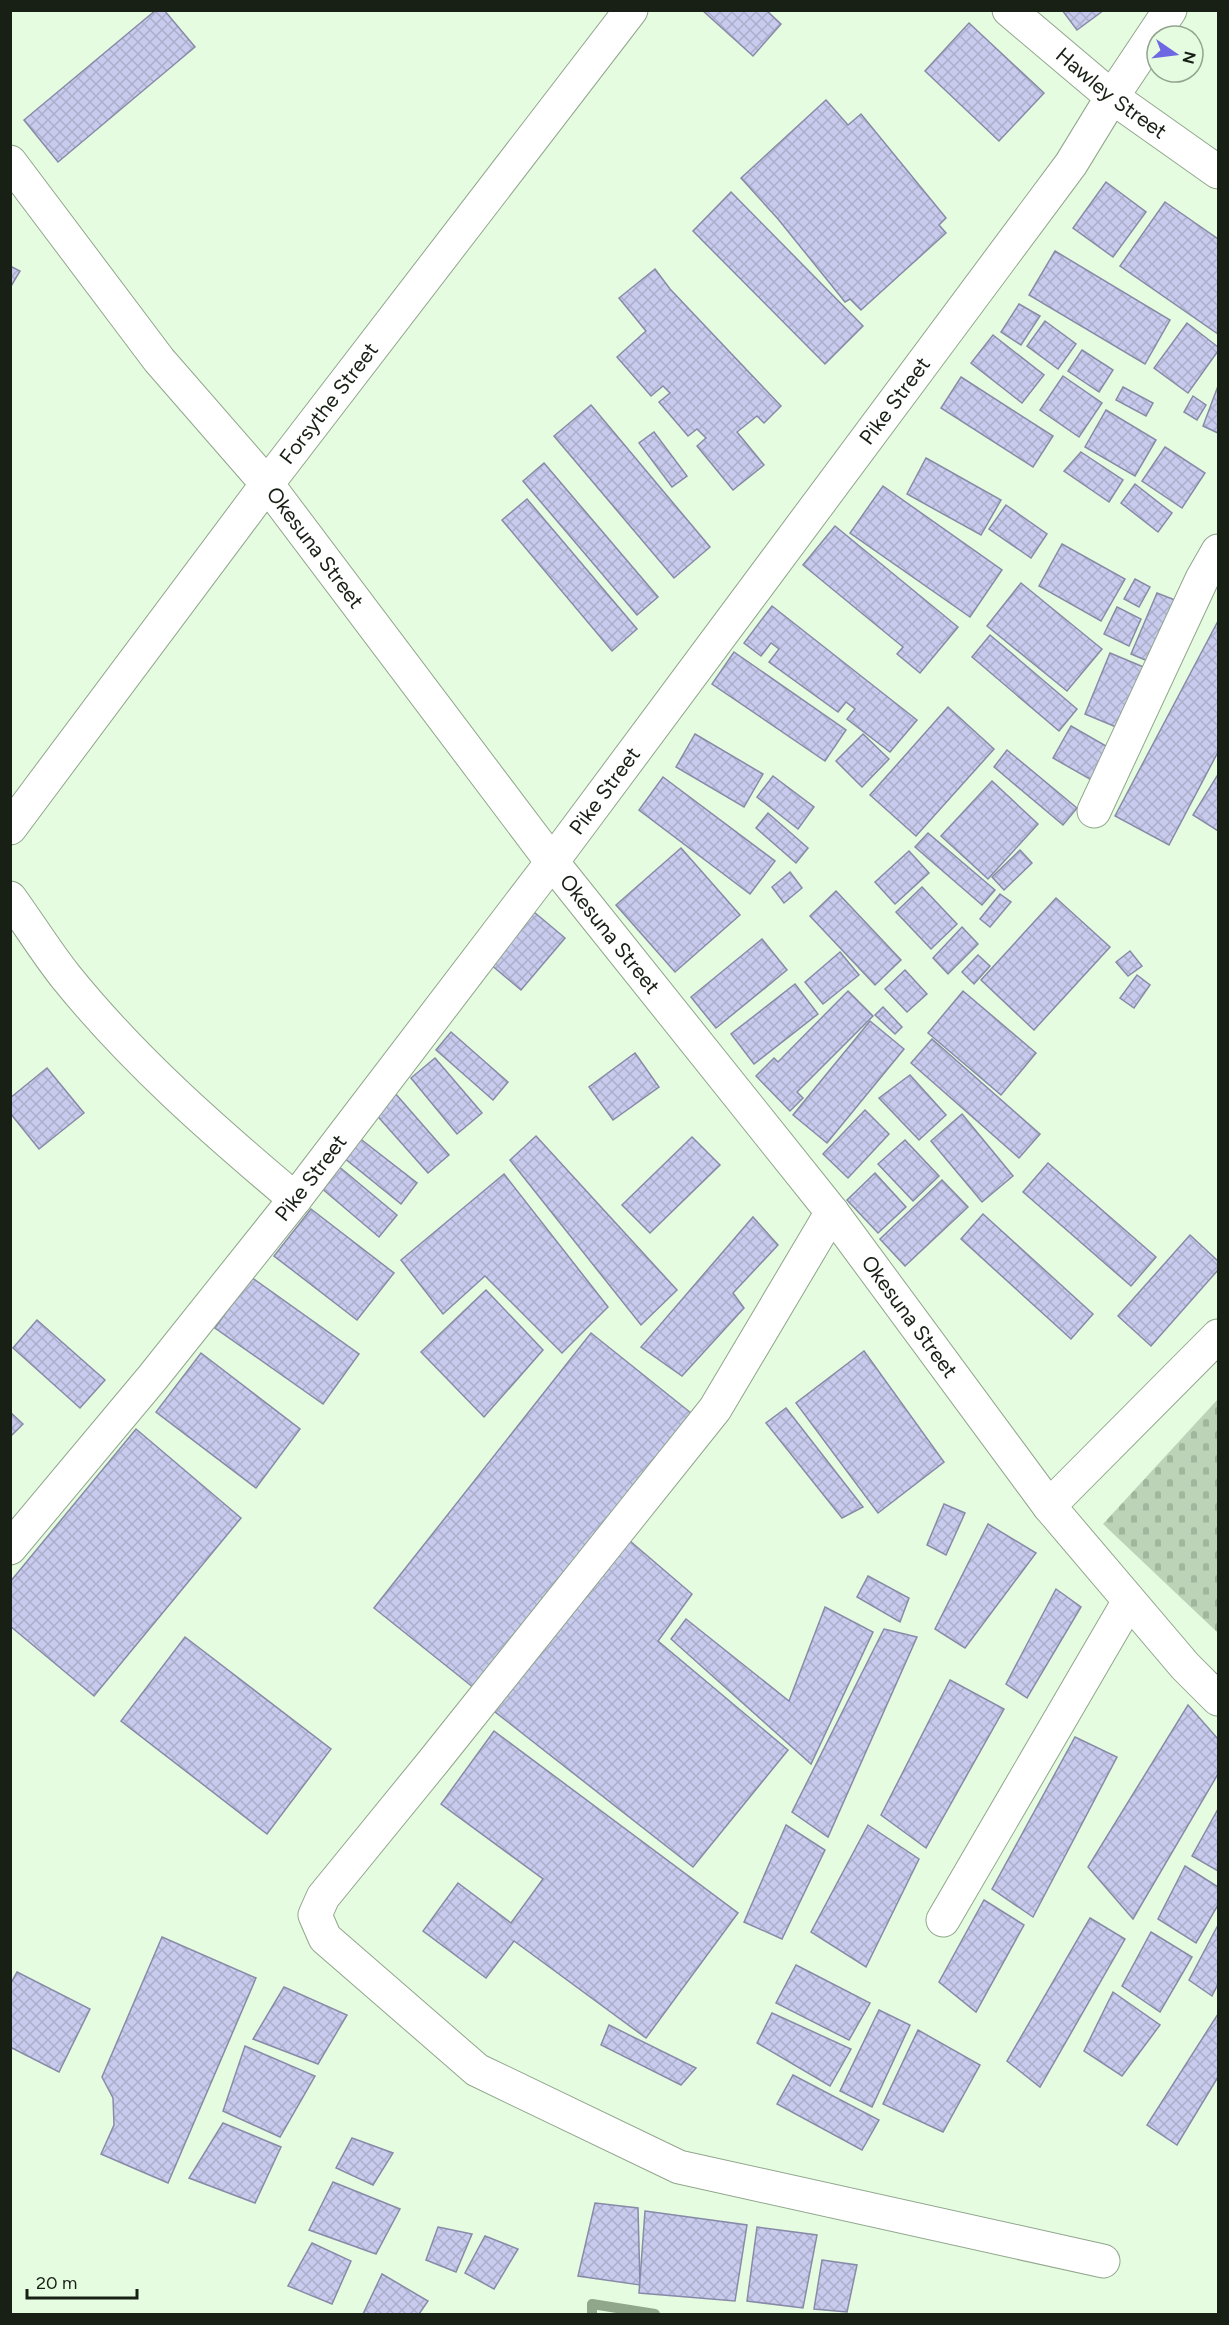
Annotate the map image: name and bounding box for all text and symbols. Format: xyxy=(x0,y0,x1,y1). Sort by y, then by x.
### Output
north arrow xyxy=(1145,24,1205,84)
street label: Hawley Street xyxy=(1051,42,1172,144)
text: N xyxy=(1178,49,1200,66)
street label: Forsythe Street xyxy=(274,337,383,469)
street label: Pike Street xyxy=(854,352,935,449)
street label: Okesuna Street xyxy=(262,482,369,613)
street label: Pike Street xyxy=(564,742,645,839)
street label: Okesuna Street xyxy=(555,869,665,999)
street label: Pike Street xyxy=(269,1129,352,1226)
street label: Okesuna Street xyxy=(856,1250,963,1382)
scale bar xyxy=(27,2262,136,2300)
text: 20 m xyxy=(36,2272,77,2294)

